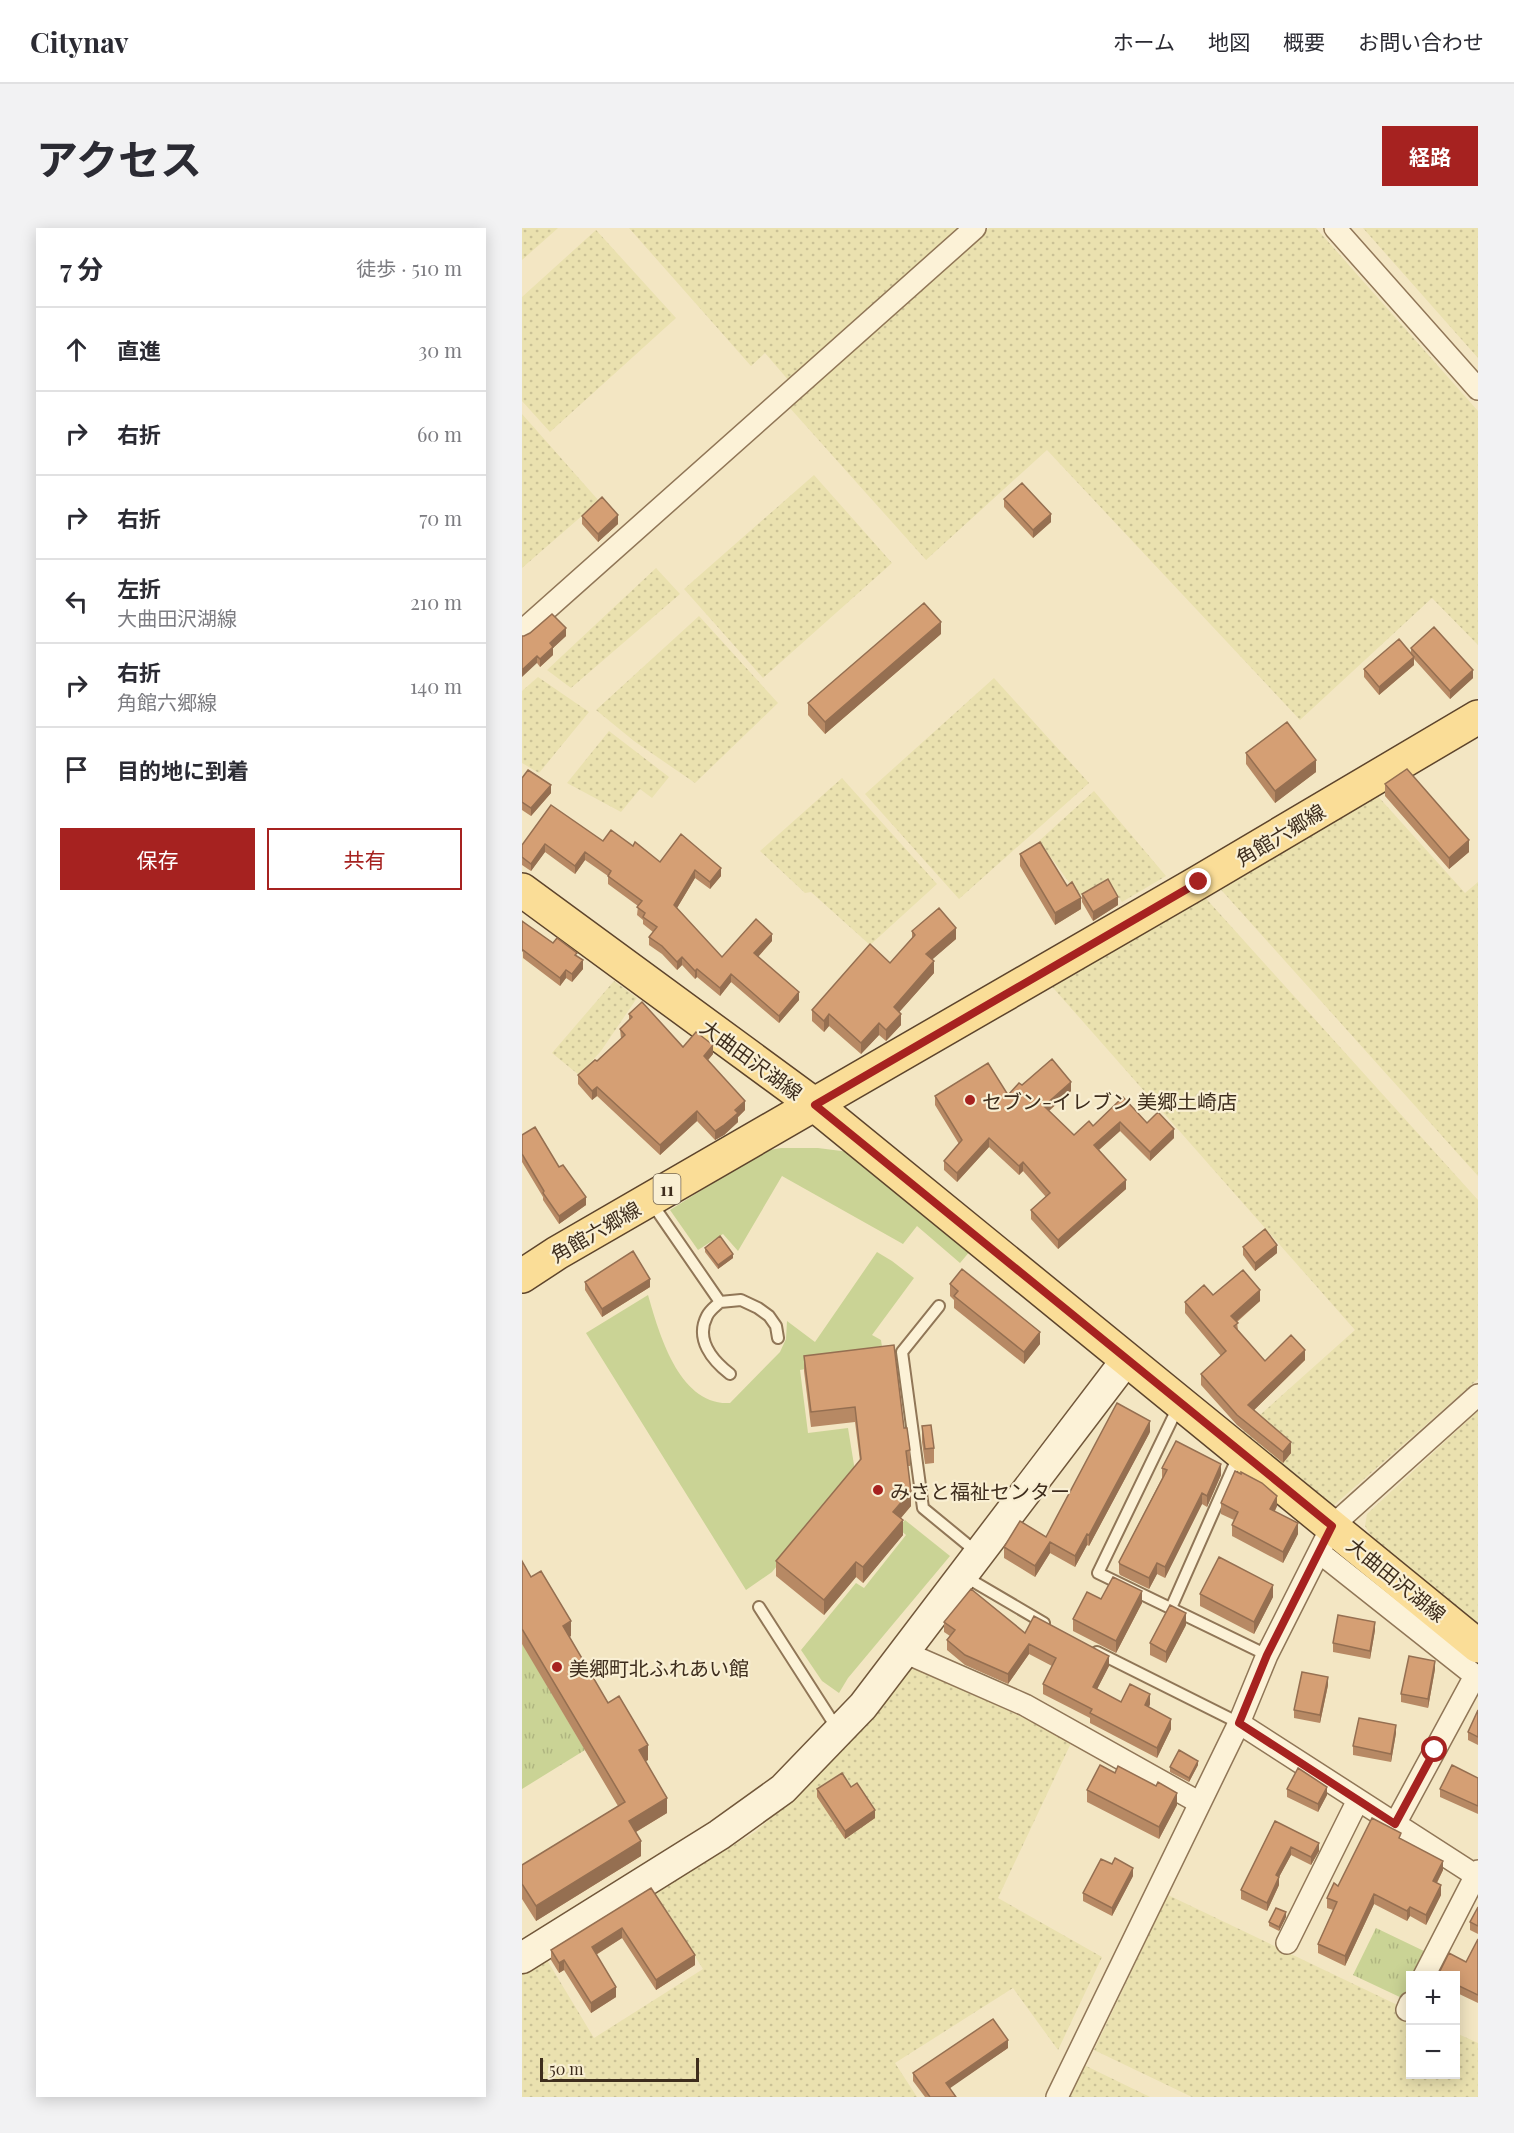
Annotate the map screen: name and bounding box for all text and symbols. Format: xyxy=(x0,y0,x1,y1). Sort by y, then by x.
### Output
text: Citynav xyxy=(30,23,129,60)
text: ホーム xyxy=(1113,27,1175,55)
text: 地図 xyxy=(1208,27,1250,55)
text: 概要 xyxy=(1283,27,1325,55)
text: お問い合わせ xyxy=(1358,27,1484,55)
button: 経路 xyxy=(1382,126,1478,186)
text: アクセス xyxy=(36,130,202,186)
text: 7 分 xyxy=(60,251,103,286)
text: 徒歩 · 510 m xyxy=(356,254,462,281)
icon: ahead xyxy=(60,333,93,366)
text: 直進 xyxy=(117,335,161,365)
text: 30 m xyxy=(418,336,462,363)
icon: right xyxy=(60,417,93,450)
text: 右折 xyxy=(117,419,161,449)
text: 60 m xyxy=(417,420,462,447)
icon: right xyxy=(60,501,93,534)
text: 右折 xyxy=(117,503,161,533)
text: 70 m xyxy=(419,504,462,531)
text: 左折 xyxy=(117,573,161,603)
icon: left xyxy=(60,585,93,618)
text: 210 m xyxy=(410,588,462,615)
text: 大曲田沢湖線 xyxy=(117,604,237,631)
text: 右折 xyxy=(117,657,161,687)
icon: right xyxy=(60,669,93,702)
text: 140 m xyxy=(410,672,462,699)
text: 角館六郷線 xyxy=(117,688,217,715)
icon: arrive xyxy=(60,753,93,786)
text: 目的地に到着 xyxy=(117,755,249,785)
street label: 角館六郷線 xyxy=(1230,797,1330,871)
button: 保存 xyxy=(60,828,255,890)
button: 共有 xyxy=(267,828,462,890)
route end xyxy=(1185,868,1211,894)
street label: 大曲田沢湖線 xyxy=(696,1013,808,1105)
place label: セブン-イレブン 美郷土崎店 xyxy=(982,1087,1237,1114)
marker: セブン-イレブン 美郷土崎店 xyxy=(963,1093,977,1107)
road number: 11 xyxy=(654,1174,680,1204)
street label: 角館六郷線 xyxy=(545,1194,645,1268)
place label: みさと福祉センター xyxy=(890,1477,1070,1504)
marker: みさと福祉センター xyxy=(871,1483,885,1497)
street label: 大曲田沢湖線 xyxy=(1342,1531,1452,1627)
place label: 美郷町北ふれあい館 xyxy=(569,1654,749,1681)
marker: 美郷町北ふれあい館 xyxy=(550,1660,564,1674)
route start xyxy=(1421,1736,1447,1762)
map controls xyxy=(1406,1971,1460,2079)
button: + xyxy=(1406,1971,1460,2025)
button: − xyxy=(1406,2025,1460,2079)
scale bar xyxy=(540,2055,699,2082)
text: 50 m xyxy=(549,2058,583,2079)

